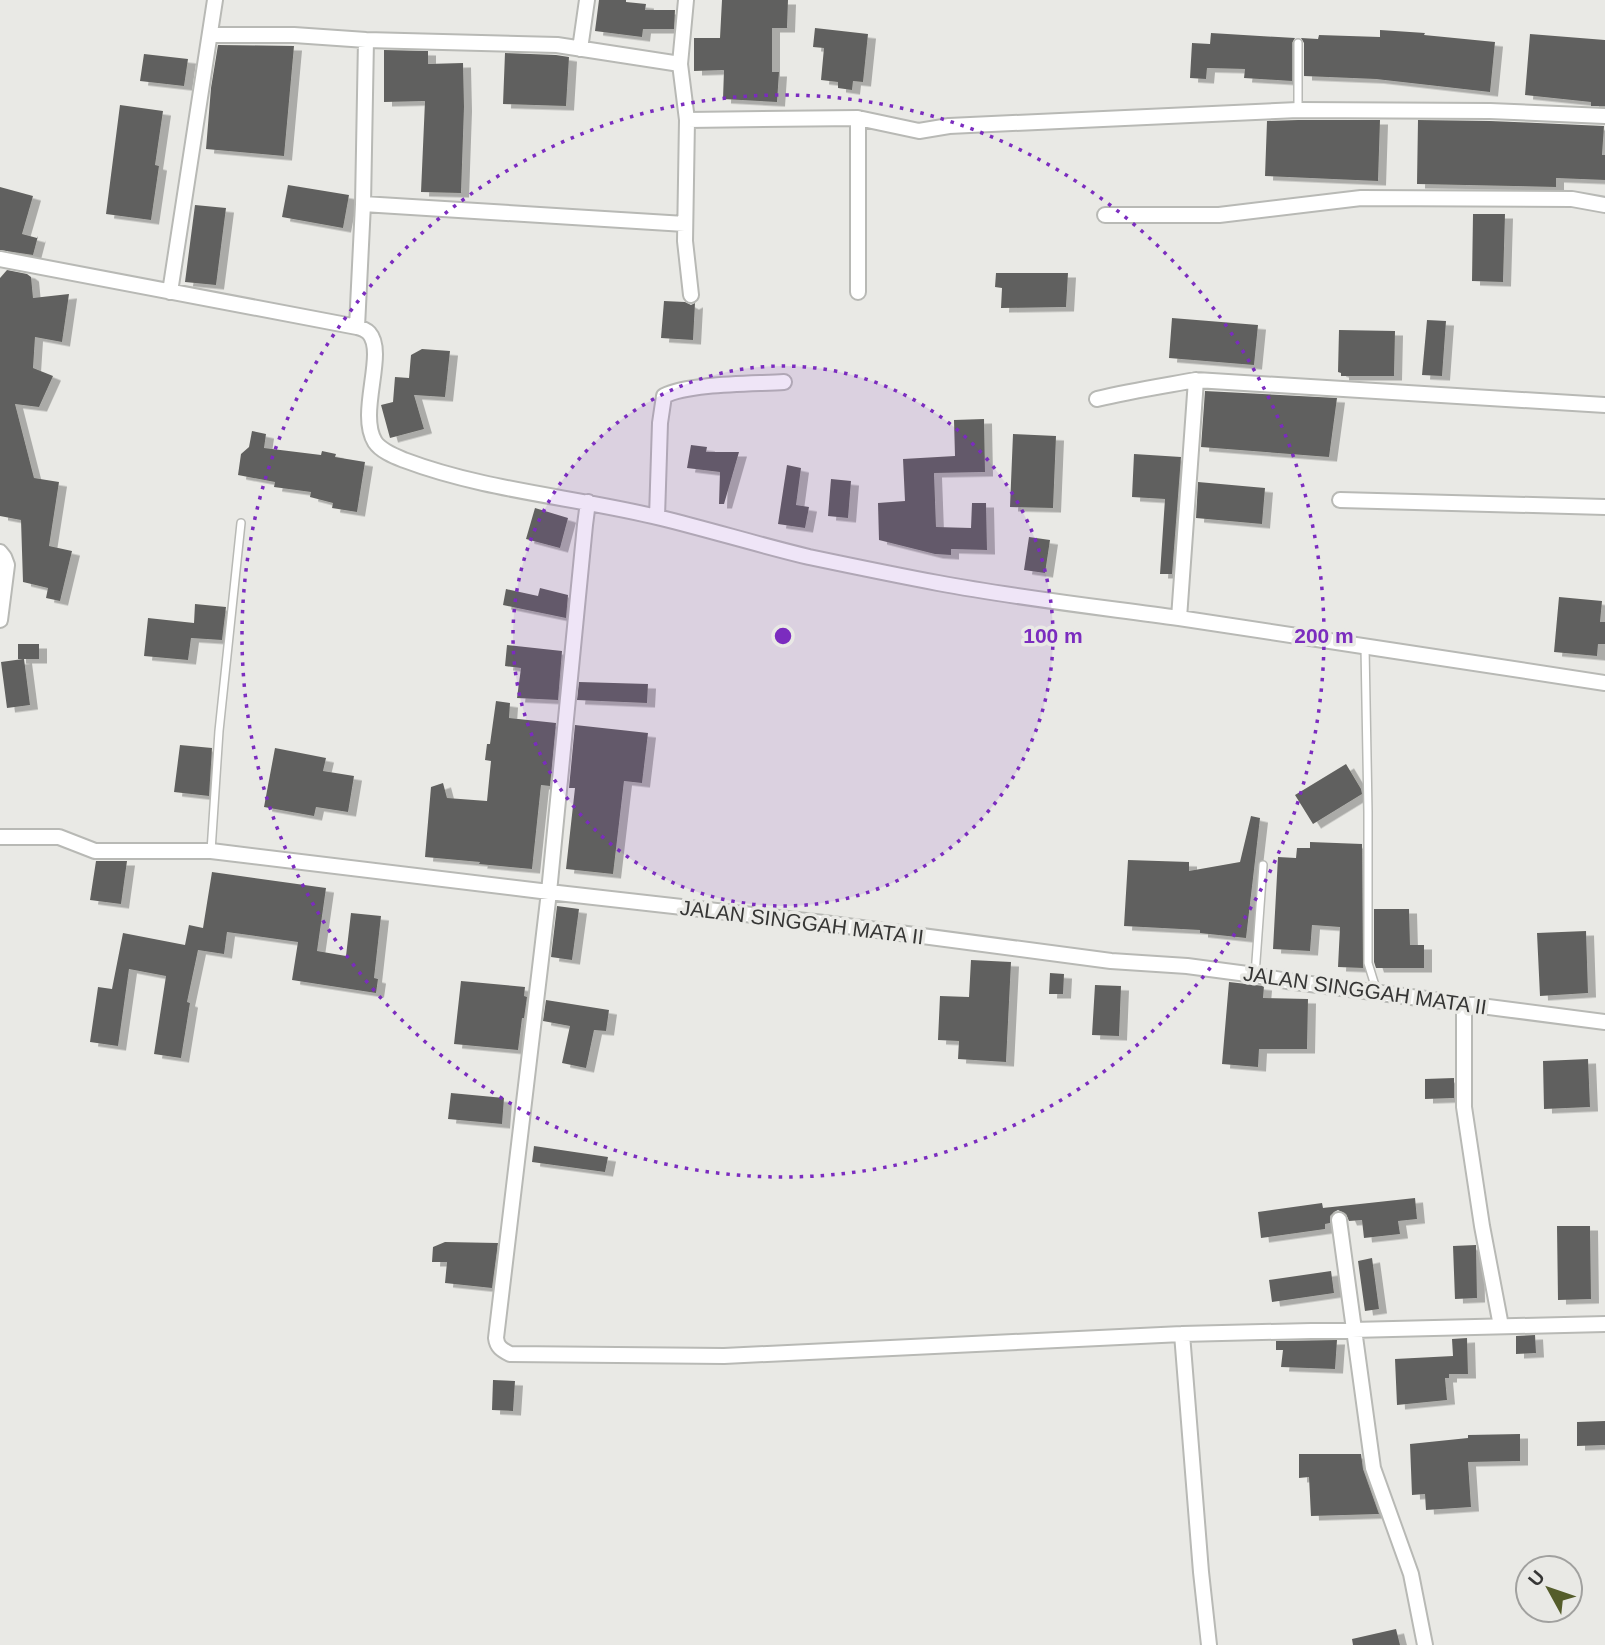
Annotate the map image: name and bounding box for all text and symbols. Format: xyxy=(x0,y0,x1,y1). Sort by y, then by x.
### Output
centre of rings xyxy=(771,624,795,648)
text: 100 m xyxy=(1023,624,1083,647)
text: 200 m xyxy=(1294,624,1354,647)
street label: JALAN SINGGAH MATA II xyxy=(679,896,925,948)
street label: JALAN SINGGAH MATA II xyxy=(1242,962,1488,1018)
north arrow xyxy=(1514,1554,1584,1624)
text: U xyxy=(1524,1566,1549,1590)

